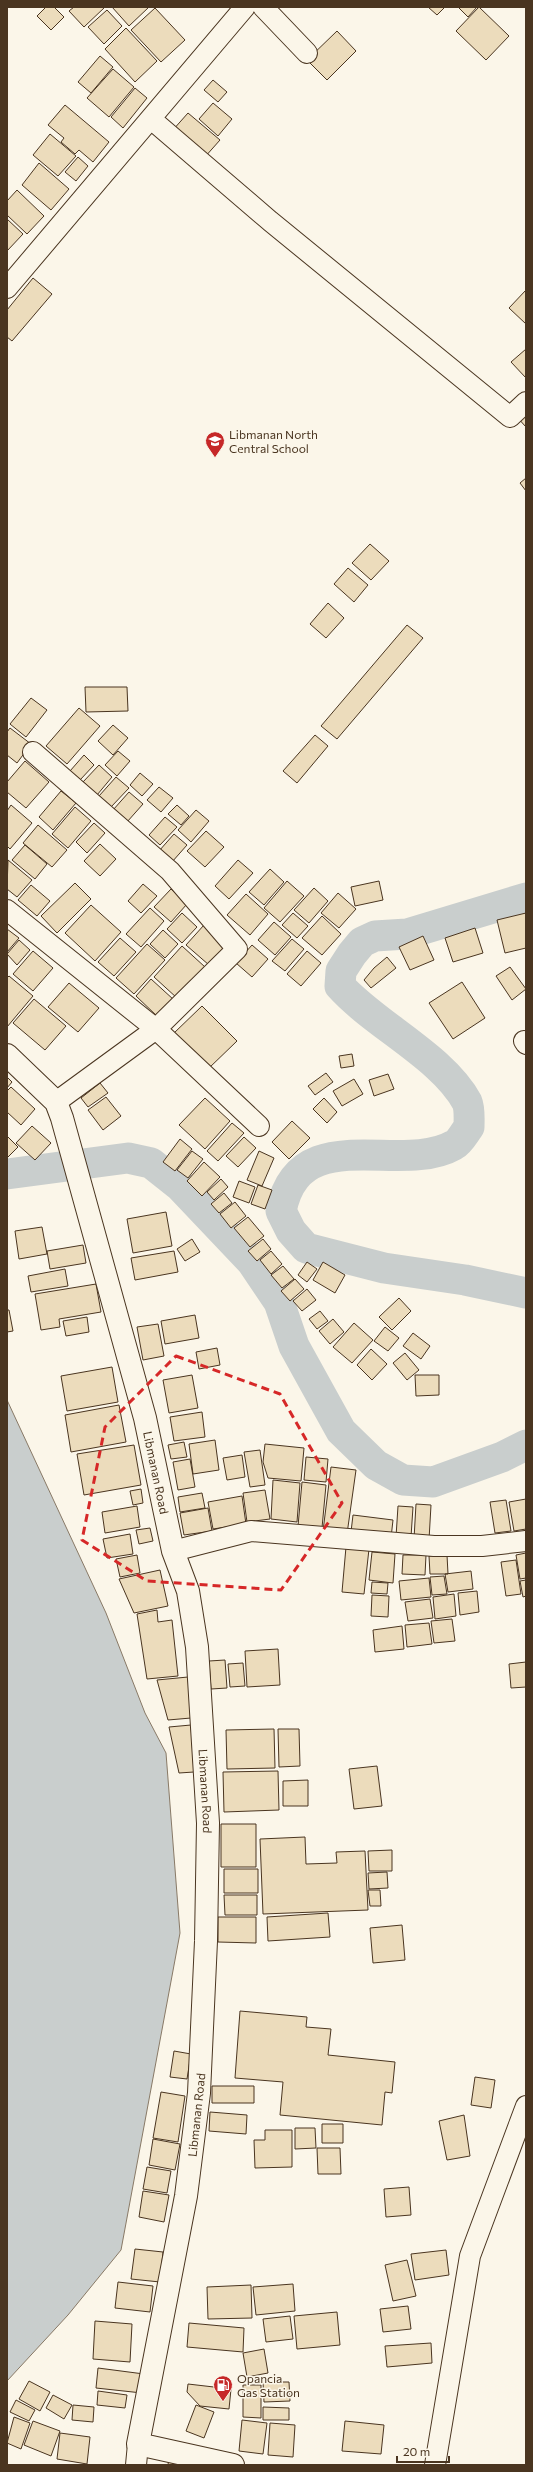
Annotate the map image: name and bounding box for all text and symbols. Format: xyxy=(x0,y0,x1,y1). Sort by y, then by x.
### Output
place label: Libmanan North Central School xyxy=(229,427,318,455)
school or university icon: Libmanan North Central School xyxy=(204,430,226,458)
street label: Libmanan Road xyxy=(141,1430,172,1515)
street label: Libmanan Road xyxy=(196,1749,215,1833)
street label: Libmanan Road xyxy=(185,2072,207,2158)
place label: Opancia Gas Station xyxy=(237,2371,300,2399)
fuel station icon: Opancia Gas Station xyxy=(212,2374,234,2402)
scale bar xyxy=(397,2438,449,2464)
text: 20 m xyxy=(403,2444,430,2458)

